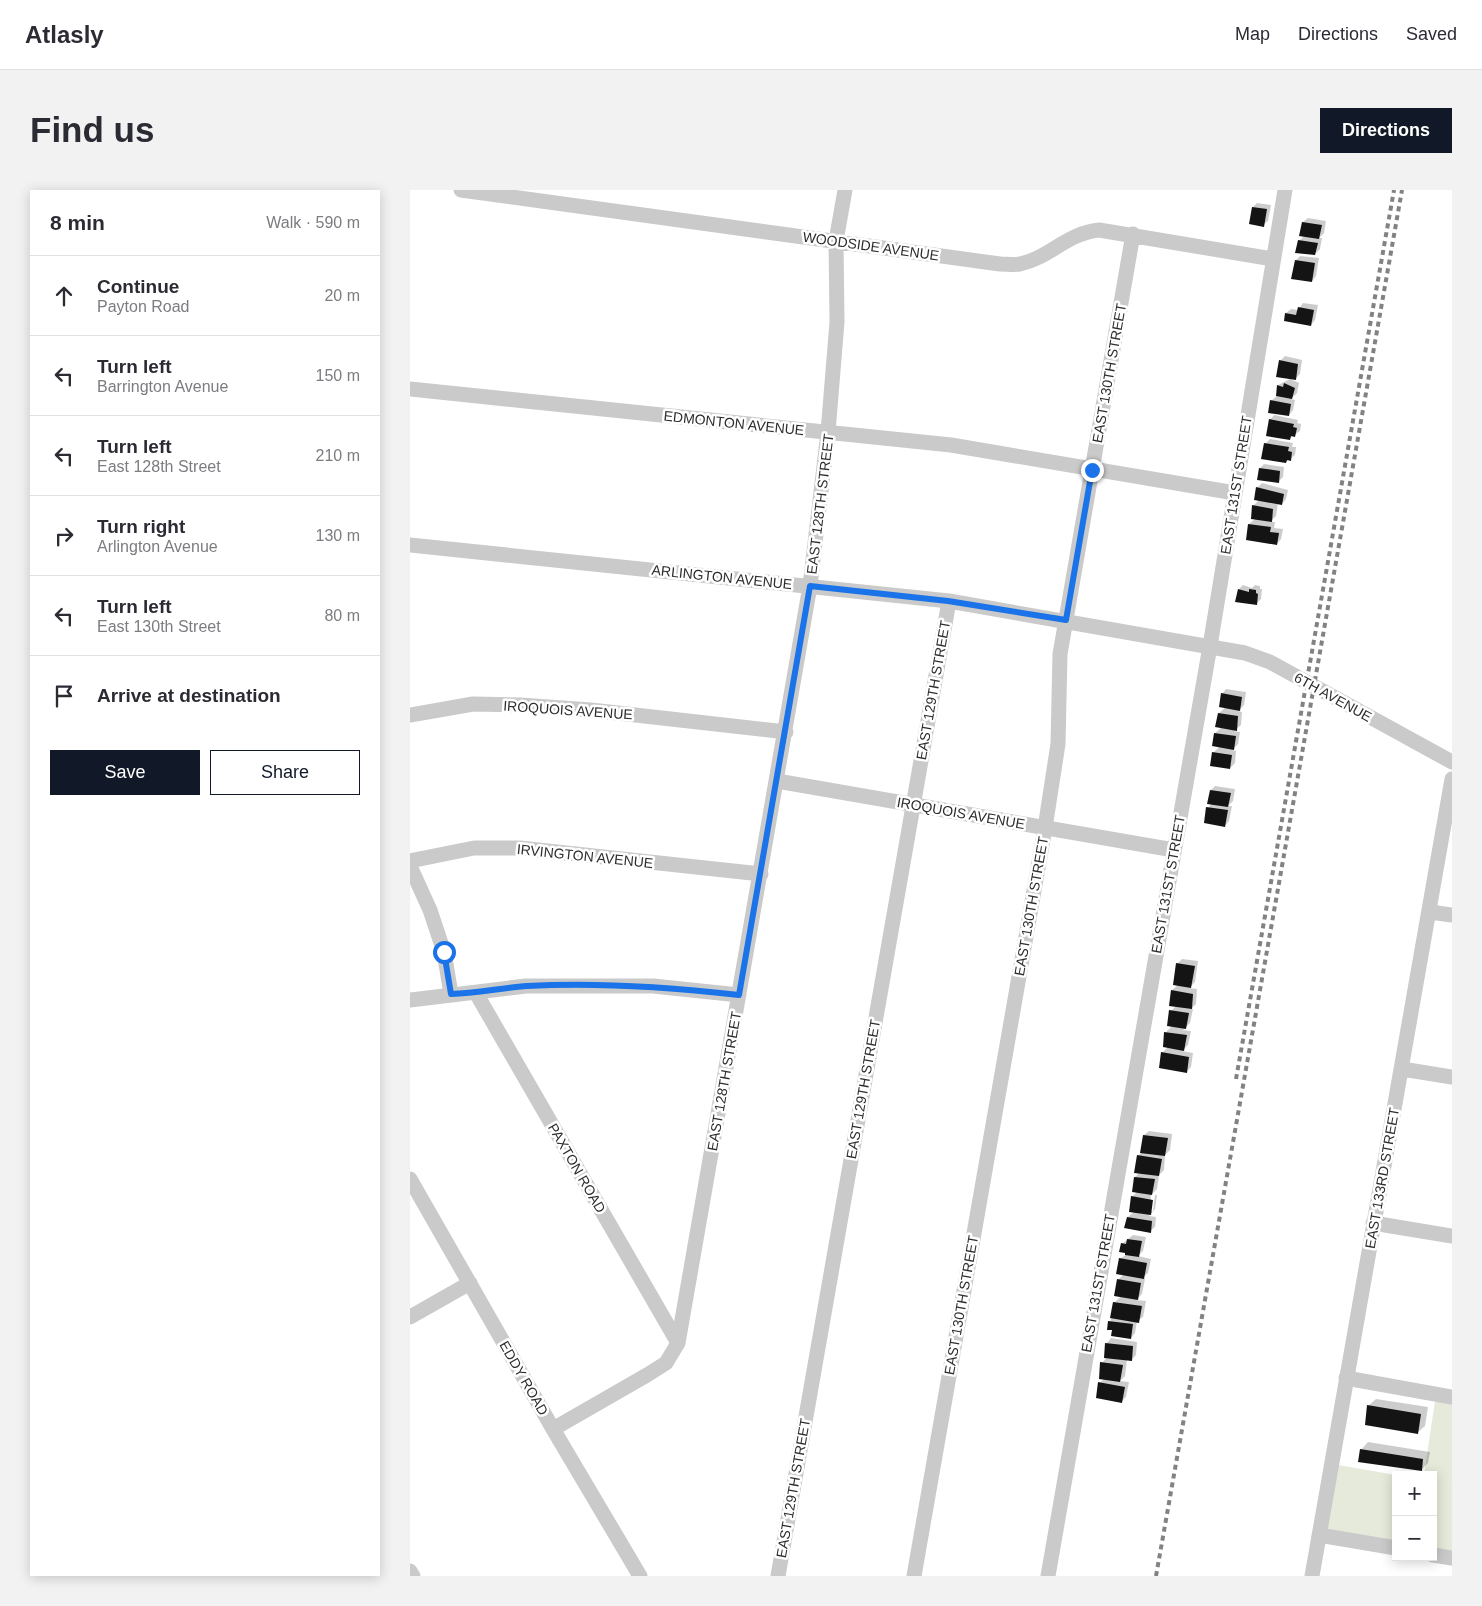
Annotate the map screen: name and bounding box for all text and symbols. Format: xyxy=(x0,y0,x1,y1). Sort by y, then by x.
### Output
text: Atlasly xyxy=(25,21,104,48)
text: Map xyxy=(1235,24,1270,44)
text: Directions xyxy=(1298,24,1378,44)
text: Saved xyxy=(1406,24,1457,44)
button: Directions xyxy=(1320,108,1452,153)
text: Find us xyxy=(30,110,154,149)
text: 8 min xyxy=(50,211,105,234)
text: Walk · 590 m xyxy=(266,214,360,231)
street label: WOODSIDE AVENUE xyxy=(802,229,940,263)
text: Continue xyxy=(97,276,179,297)
icon: ahead xyxy=(50,282,78,310)
text: 20 m xyxy=(324,287,360,304)
text: Payton Road xyxy=(97,298,190,315)
street label: EAST 130TH STREET xyxy=(1089,302,1129,444)
text: Turn left xyxy=(97,356,172,377)
icon: left xyxy=(50,362,78,390)
text: 150 m xyxy=(316,367,360,384)
text: Barrington Avenue xyxy=(97,378,228,395)
street label: EDMONTON AVENUE xyxy=(663,408,805,438)
street label: EAST 131ST STREET xyxy=(1217,414,1255,556)
street label: EAST 128TH STREET xyxy=(803,432,837,575)
text: Turn left xyxy=(97,436,172,457)
icon: left xyxy=(50,442,78,470)
text: 210 m xyxy=(316,447,360,464)
text: East 128th Street xyxy=(97,458,221,475)
route end xyxy=(1081,459,1104,482)
text: Turn right xyxy=(97,516,185,537)
icon: right xyxy=(50,522,78,550)
text: 130 m xyxy=(316,527,360,544)
text: Arlington Avenue xyxy=(97,538,218,555)
street label: ARLINGTON AVENUE xyxy=(651,562,793,592)
text: Turn left xyxy=(97,596,172,617)
icon: left xyxy=(50,602,78,630)
text: 80 m xyxy=(324,607,360,624)
text: East 130th Street xyxy=(97,618,221,635)
street label: EAST 129TH STREET xyxy=(913,619,953,761)
street label: 6TH AVENUE xyxy=(1291,669,1375,725)
icon: arrive xyxy=(50,682,78,710)
text: Arrive at destination xyxy=(97,685,281,706)
street label: IROQUOIS AVENUE xyxy=(503,697,633,723)
button: Save xyxy=(50,750,200,795)
button: Share xyxy=(210,750,360,795)
street label: IROQUOIS AVENUE xyxy=(896,794,1026,832)
street label: EAST 131ST STREET xyxy=(1148,813,1188,954)
street label: EAST 130TH STREET xyxy=(1011,835,1051,977)
street label: IRVINGTON AVENUE xyxy=(516,841,654,871)
route start xyxy=(433,941,456,964)
street label: EAST 128TH STREET xyxy=(704,1010,744,1152)
street label: EAST 129TH STREET xyxy=(843,1018,883,1160)
street label: EAST 133RD STREET xyxy=(1362,1106,1402,1250)
street label: PAXTON ROAD xyxy=(545,1120,609,1216)
street label: EAST 131ST STREET xyxy=(1078,1212,1118,1353)
street label: EAST 130TH STREET xyxy=(941,1234,981,1376)
street label: EDDY ROAD xyxy=(496,1338,552,1418)
street label: EAST 129TH STREET xyxy=(773,1417,813,1559)
map controls xyxy=(1392,1471,1437,1561)
button: + xyxy=(1392,1471,1437,1516)
button: − xyxy=(1392,1516,1437,1561)

